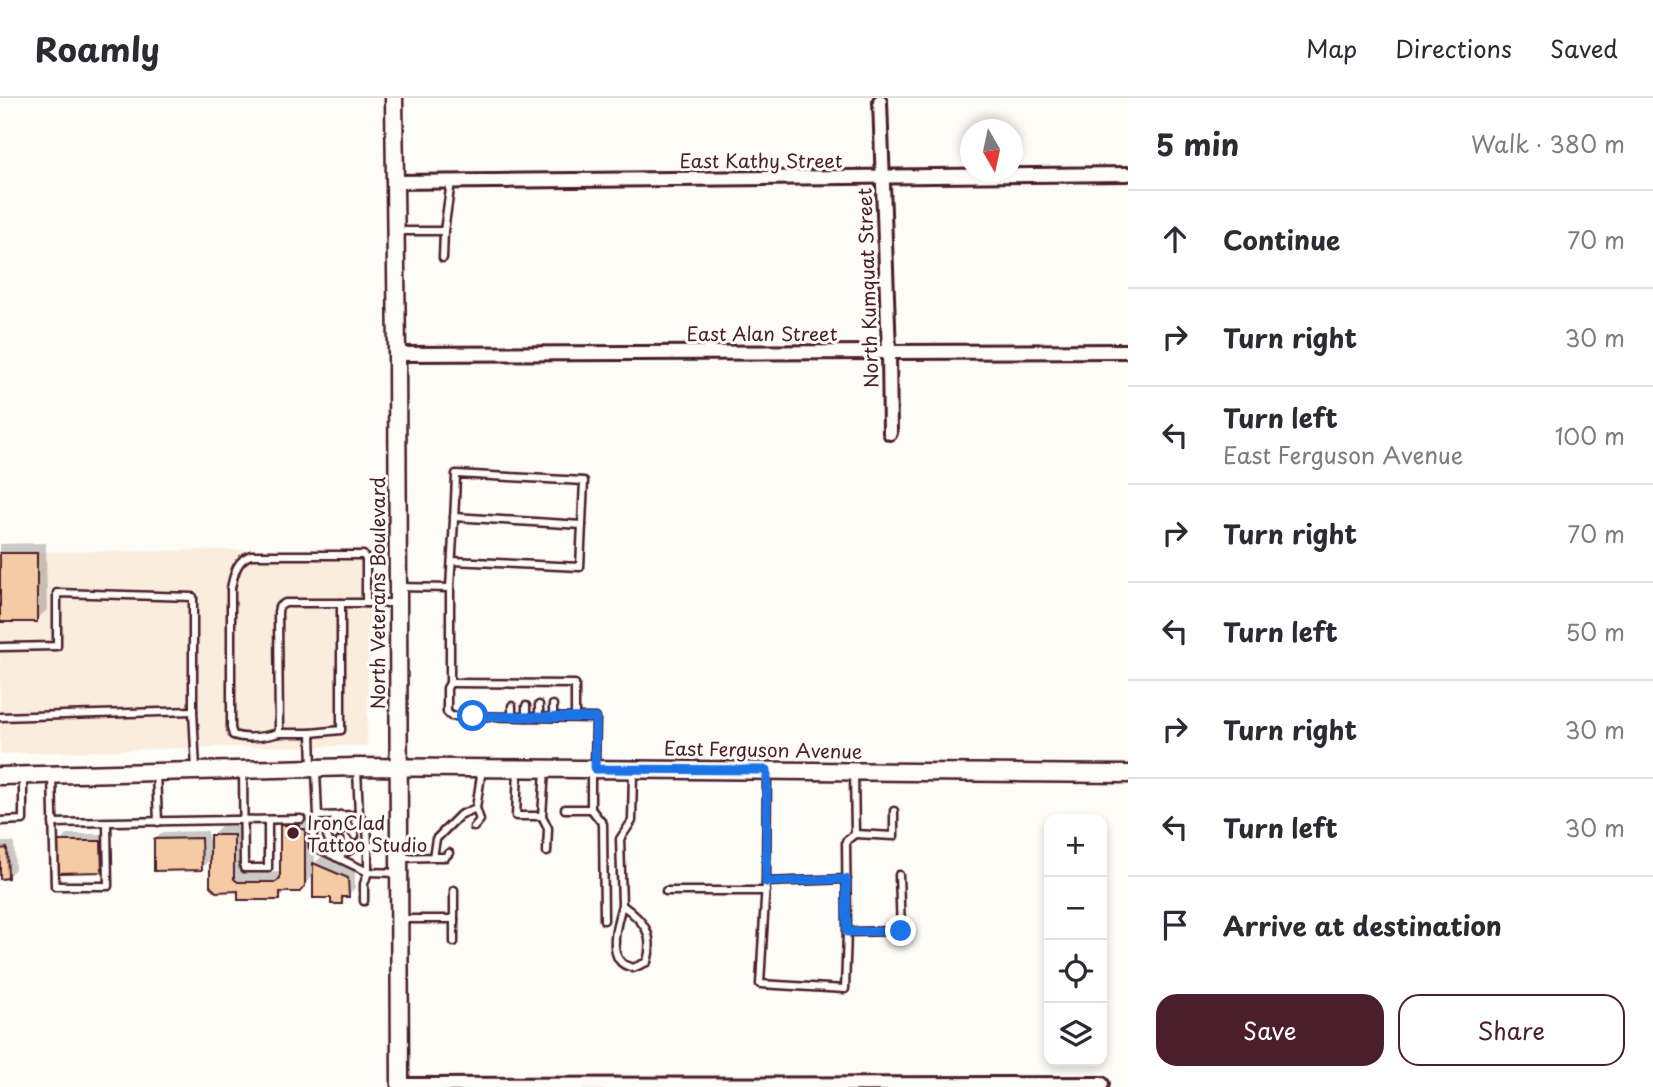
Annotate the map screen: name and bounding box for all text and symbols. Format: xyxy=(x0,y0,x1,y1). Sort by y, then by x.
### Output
text: Roamly xyxy=(35,23,160,73)
text: Map xyxy=(1306,30,1357,66)
text: Directions xyxy=(1395,30,1512,66)
text: Saved xyxy=(1550,30,1618,66)
north arrow xyxy=(960,119,1023,182)
text: 5 min xyxy=(1156,121,1239,166)
text: Walk · 380 m xyxy=(1471,126,1625,161)
street label: East Kathy Street xyxy=(679,146,843,174)
street label: North Kumquat Street xyxy=(850,187,884,389)
icon: ahead xyxy=(1156,220,1194,258)
text: Continue xyxy=(1223,220,1340,259)
text: 70 m xyxy=(1567,222,1625,257)
icon: right xyxy=(1156,318,1194,356)
text: Turn right xyxy=(1223,318,1357,357)
street label: East Alan Street xyxy=(687,319,838,347)
text: 30 m xyxy=(1564,320,1625,355)
text: Turn left xyxy=(1223,398,1338,437)
icon: left xyxy=(1156,416,1194,454)
text: 100 m xyxy=(1555,418,1625,453)
text: East Ferguson Avenue xyxy=(1223,437,1463,472)
street label: North Veterans Boulevard xyxy=(363,476,391,709)
icon: right xyxy=(1156,514,1194,552)
text: Turn right xyxy=(1223,514,1357,553)
text: 70 m xyxy=(1567,516,1625,551)
icon: left xyxy=(1156,612,1194,650)
text: Turn left xyxy=(1223,612,1338,651)
text: 50 m xyxy=(1565,614,1625,649)
route start xyxy=(457,700,488,731)
icon: right xyxy=(1156,710,1194,748)
text: Turn right xyxy=(1223,710,1357,749)
text: 30 m xyxy=(1564,712,1625,747)
street label: East Ferguson Avenue xyxy=(664,733,862,765)
place label: IronClad Tattoo Studio xyxy=(307,808,427,858)
icon: left xyxy=(1156,808,1194,846)
text: Turn left xyxy=(1223,808,1338,847)
text: 30 m xyxy=(1564,810,1625,845)
map controls xyxy=(1044,814,1107,1066)
button: + xyxy=(1044,814,1107,877)
marker: IronClad Tattoo Studio xyxy=(285,825,301,841)
button: − xyxy=(1044,877,1107,940)
icon: arrive xyxy=(1156,906,1194,944)
text: Arrive at destination xyxy=(1223,906,1502,945)
route end xyxy=(885,915,916,946)
button: locate xyxy=(1044,940,1107,1003)
button: Save xyxy=(1156,994,1384,1066)
button: Share xyxy=(1398,994,1625,1066)
button: layers xyxy=(1044,1003,1107,1066)

